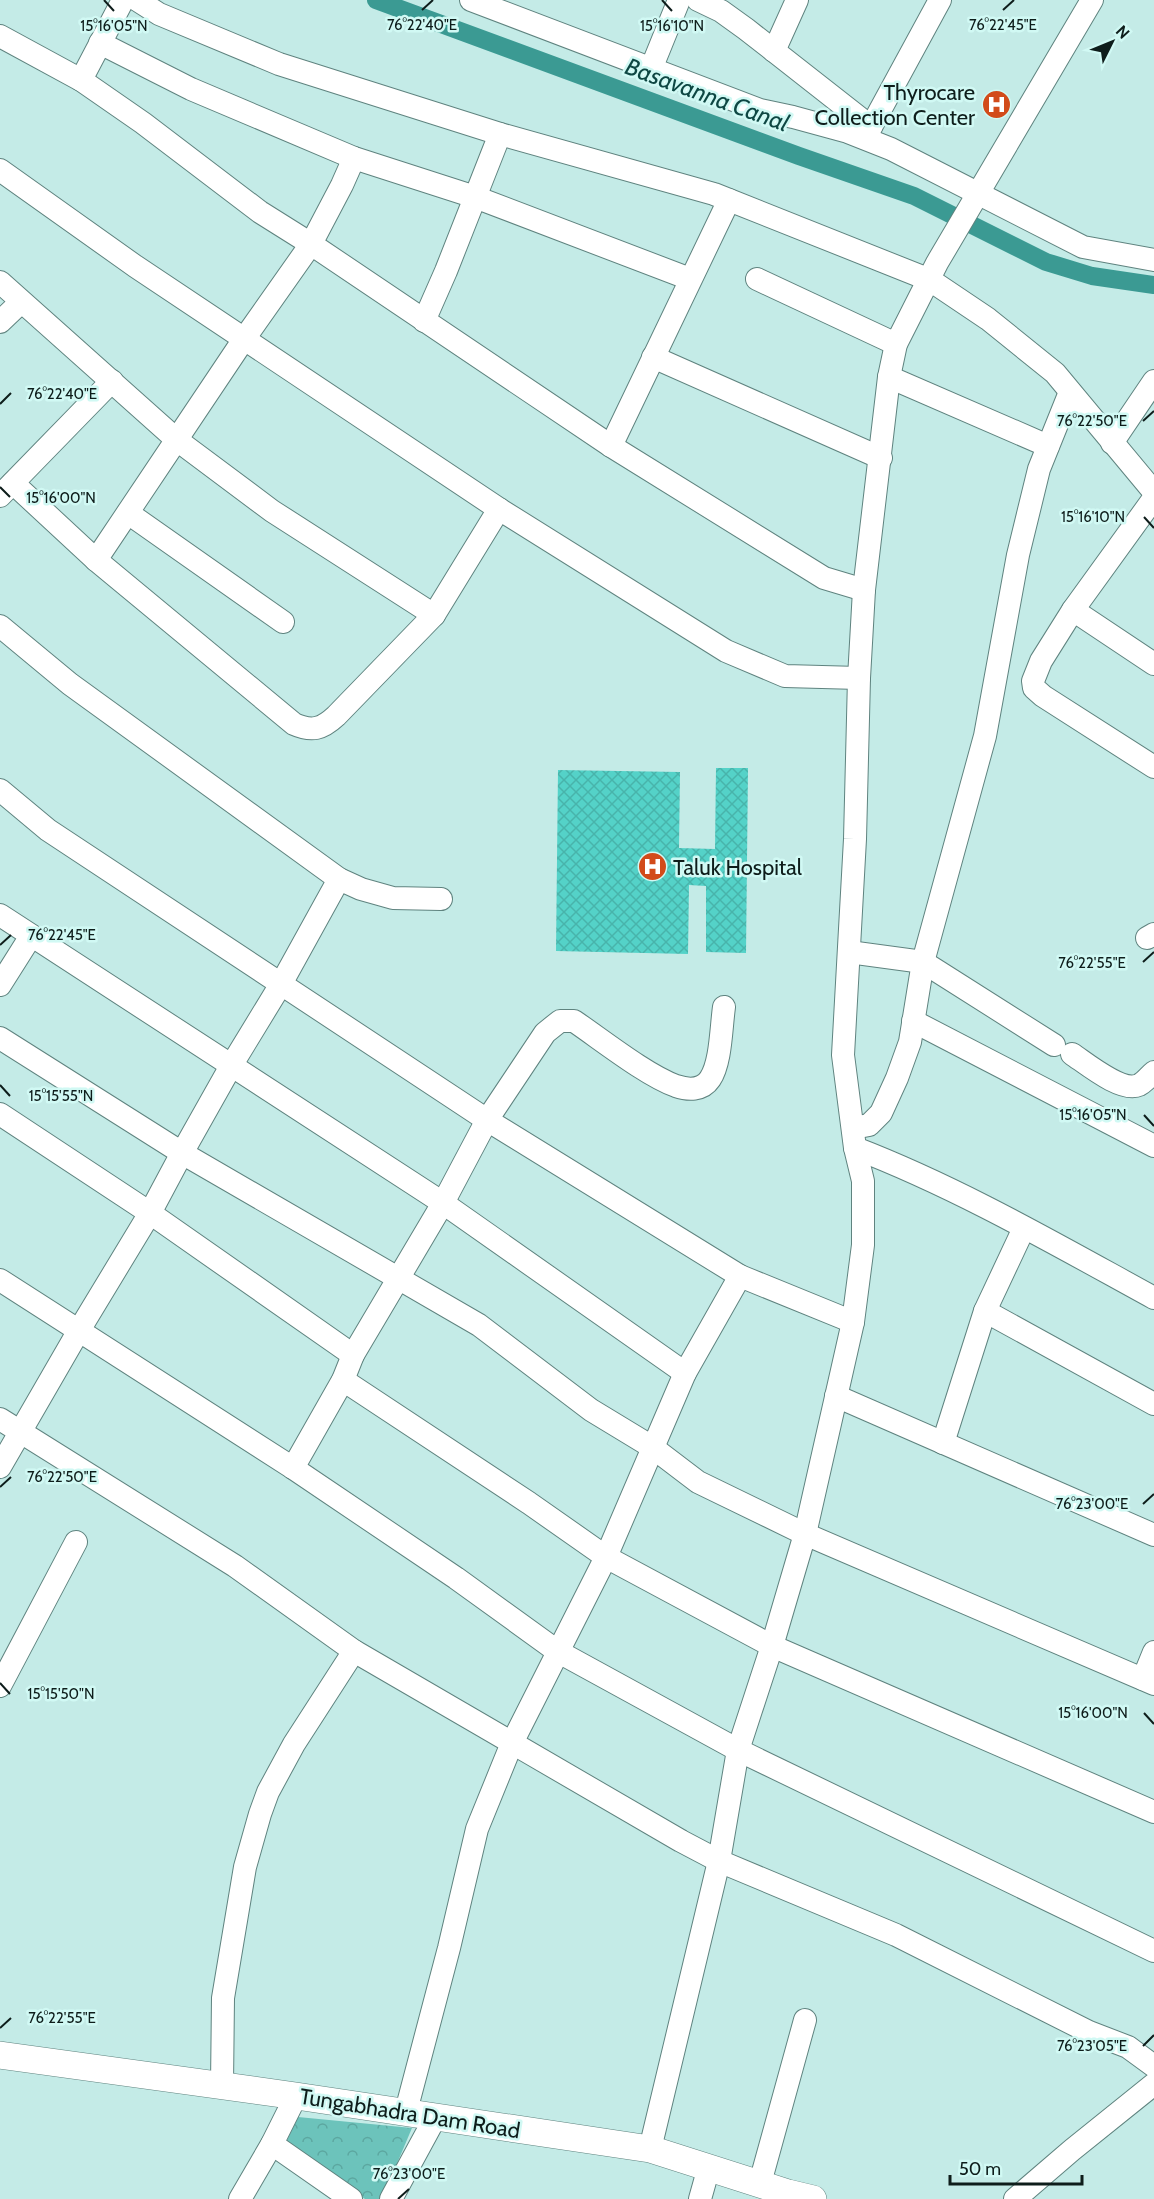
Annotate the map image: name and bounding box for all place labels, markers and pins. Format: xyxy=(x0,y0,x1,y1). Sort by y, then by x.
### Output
place label: Thyrocare Collection Center xyxy=(815,79,975,131)
hospital icon: Thyrocare Collection Center xyxy=(980,89,1012,121)
hospital icon: Taluk Hospital xyxy=(636,851,668,883)
place label: Taluk Hospital xyxy=(673,854,803,881)

